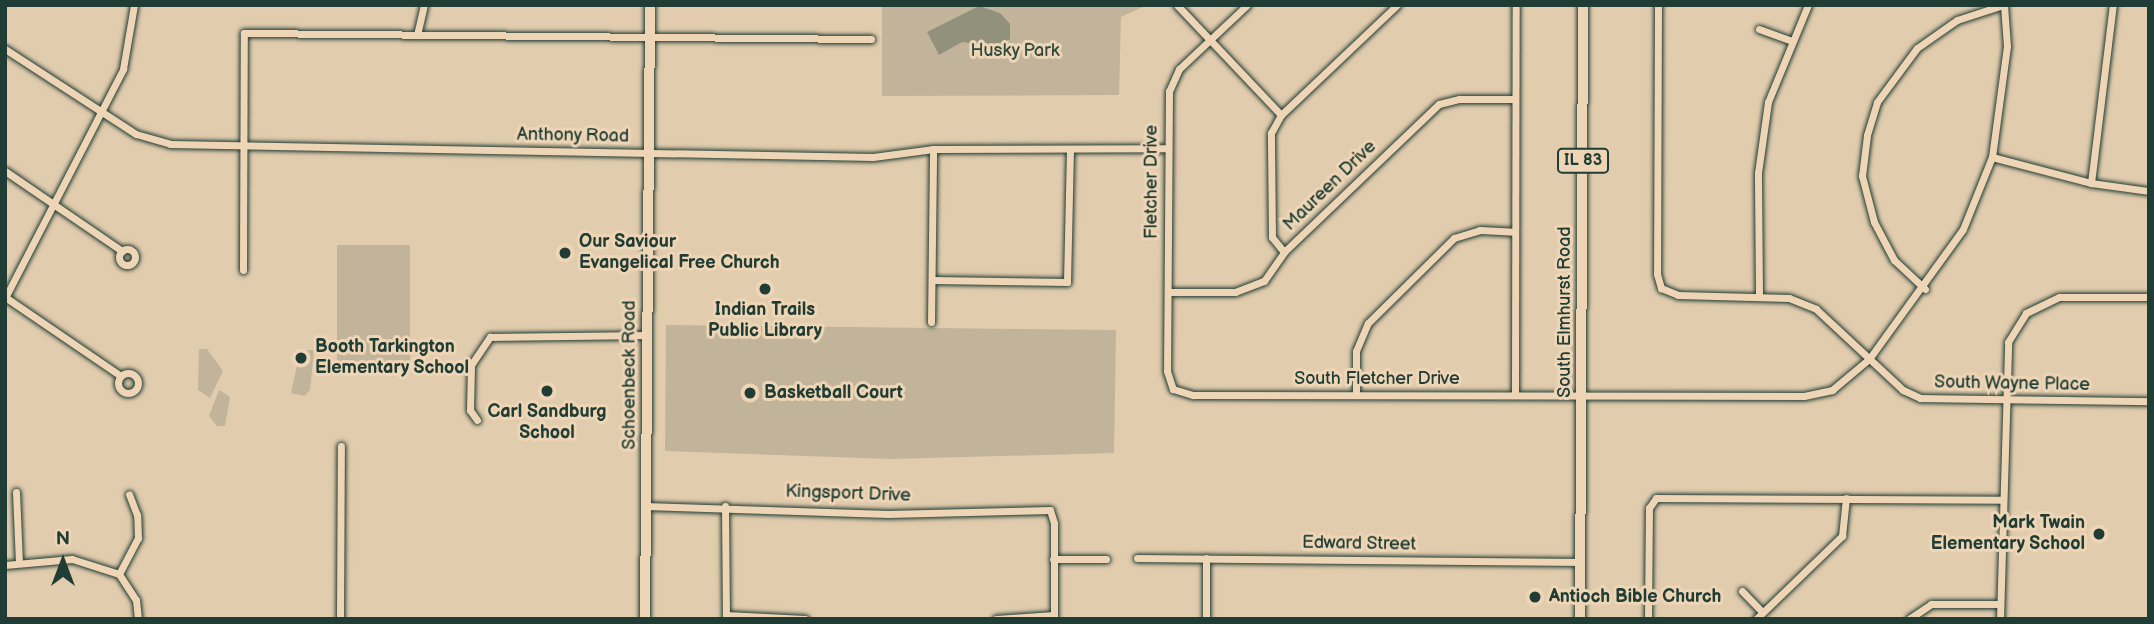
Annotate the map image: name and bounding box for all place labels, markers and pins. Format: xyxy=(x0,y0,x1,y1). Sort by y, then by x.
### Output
place label: Our Saviour Evangelical Free Church xyxy=(579,232,779,274)
marker: Our Saviour Evangelical Free Church xyxy=(557,245,573,261)
marker: Indian Trails Public Library xyxy=(757,281,773,297)
place label: Indian Trails Public Library xyxy=(708,300,822,342)
place label: Booth Tarkington Elementary School xyxy=(315,337,470,380)
marker: Booth Tarkington Elementary School xyxy=(293,350,309,366)
place label: Basketball Court xyxy=(764,382,903,404)
marker: Carl Sandburg School xyxy=(539,383,555,399)
marker: Basketball Court xyxy=(742,385,758,401)
place label: Carl Sandburg School xyxy=(487,402,607,444)
place label: Mark Twain Elementary School xyxy=(1930,513,2085,556)
marker: Mark Twain Elementary School xyxy=(2091,526,2107,542)
place label: Antioch Bible Church xyxy=(1549,586,1721,608)
marker: Antioch Bible Church xyxy=(1527,589,1543,605)

